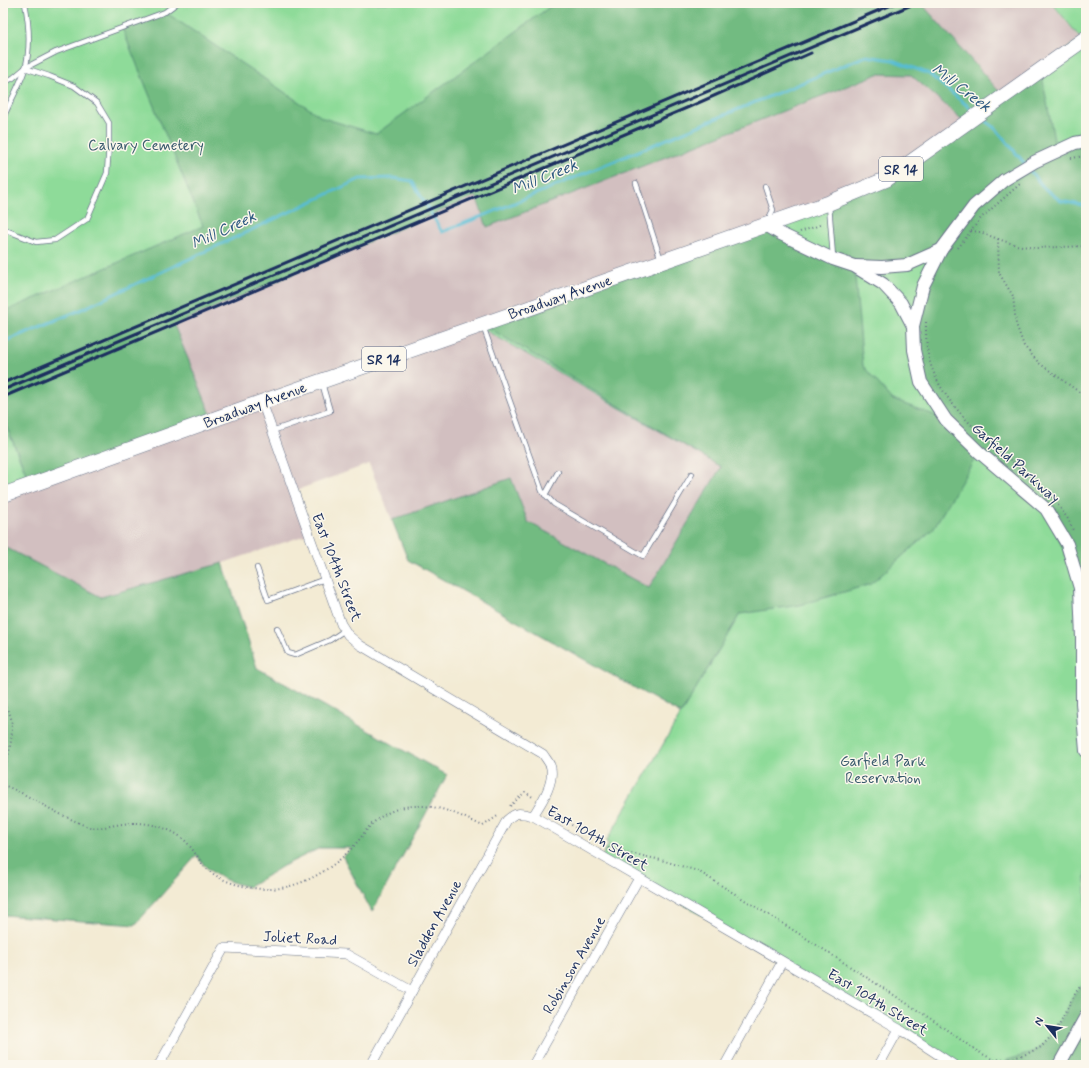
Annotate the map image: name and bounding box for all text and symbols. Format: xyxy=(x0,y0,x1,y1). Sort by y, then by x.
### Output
water label: Mill Creek xyxy=(927,59,995,117)
park label: Calvary Cemetery xyxy=(88,136,204,156)
water label: Mill Creek xyxy=(509,155,581,200)
road number: SR 14 xyxy=(879,157,923,181)
water label: Mill Creek xyxy=(188,206,259,254)
street label: Broadway Avenue xyxy=(506,271,615,325)
road number: SR 14 xyxy=(362,347,406,371)
street label: Broadway Avenue xyxy=(201,378,310,434)
street label: Garfield Parkway xyxy=(967,419,1064,509)
street label: East 104th Street xyxy=(306,510,366,624)
park label: Garfield Park Reservation xyxy=(840,752,926,789)
street label: East 104th Street xyxy=(543,802,652,876)
street label: Sladden Avenue xyxy=(403,876,467,971)
street label: Robinson Avenue xyxy=(539,913,611,1018)
street label: Joliet Road xyxy=(262,927,337,951)
street label: East 104th Street xyxy=(823,965,932,1041)
north arrow xyxy=(1027,1006,1067,1046)
text: N xyxy=(1031,1015,1047,1028)

